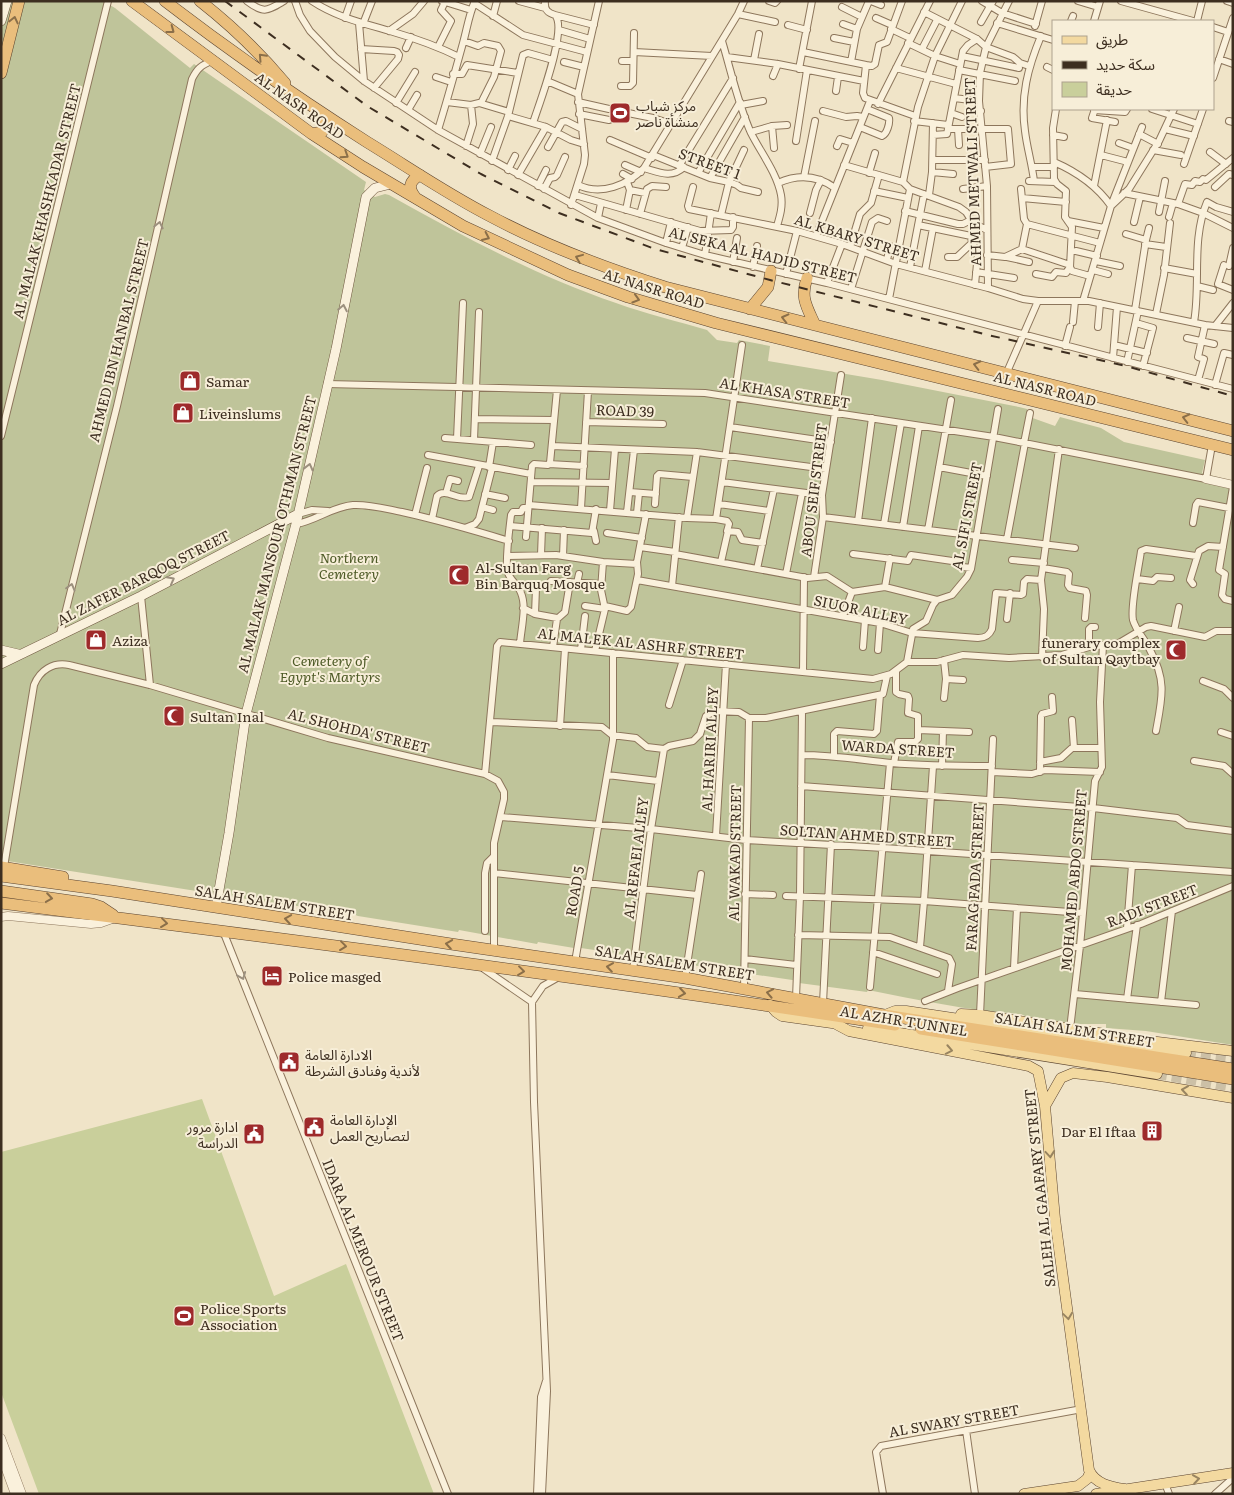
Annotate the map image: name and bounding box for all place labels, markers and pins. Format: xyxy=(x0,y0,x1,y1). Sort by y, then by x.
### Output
place label: مركز شباب منشأة ناصر xyxy=(635,95,699,131)
sports icon: مركز شباب منشأة ناصر xyxy=(608,101,632,125)
shop icon: Samar xyxy=(178,369,202,393)
place label: Samar xyxy=(206,371,250,391)
shop icon: Liveinslums xyxy=(171,401,195,425)
place label: Liveinslums xyxy=(199,403,281,423)
place label: Al-Sultan Farg Bin Barquq Mosque xyxy=(475,557,605,593)
mosque icon: Al-Sultan Farg Bin Barquq Mosque xyxy=(447,563,471,587)
shop icon: Aziza xyxy=(84,628,108,652)
place label: Aziza xyxy=(112,630,149,650)
place label: funerary complex of Sultan Qaytbay xyxy=(1041,632,1161,668)
mosque icon: funerary complex of Sultan Qaytbay xyxy=(1164,638,1188,662)
mosque icon: Sultan Inal xyxy=(162,704,186,728)
place label: Sultan Inal xyxy=(190,706,264,726)
hotel icon: Police masged xyxy=(260,964,284,988)
place label: Police masged xyxy=(288,966,382,986)
place label: الادارة العامة لأندية وفنادق الشرطة xyxy=(305,1044,420,1080)
public building icon: الادارة العامة لأندية وفنادق الشرطة xyxy=(277,1050,301,1074)
place label: الإدارة العامة لتصاريح العمل xyxy=(330,1109,410,1147)
public building icon: الإدارة العامة لتصاريح العمل xyxy=(302,1115,326,1139)
place label: ادارة مرور الدراسة xyxy=(186,1116,238,1152)
building icon: Dar El Iftaa xyxy=(1140,1119,1164,1143)
place label: Dar El Iftaa xyxy=(1061,1121,1136,1141)
public building icon: ادارة مرور الدراسة xyxy=(242,1122,266,1146)
place label: Police Sports Association xyxy=(200,1298,286,1334)
sports icon: Police Sports Association xyxy=(172,1304,196,1328)

